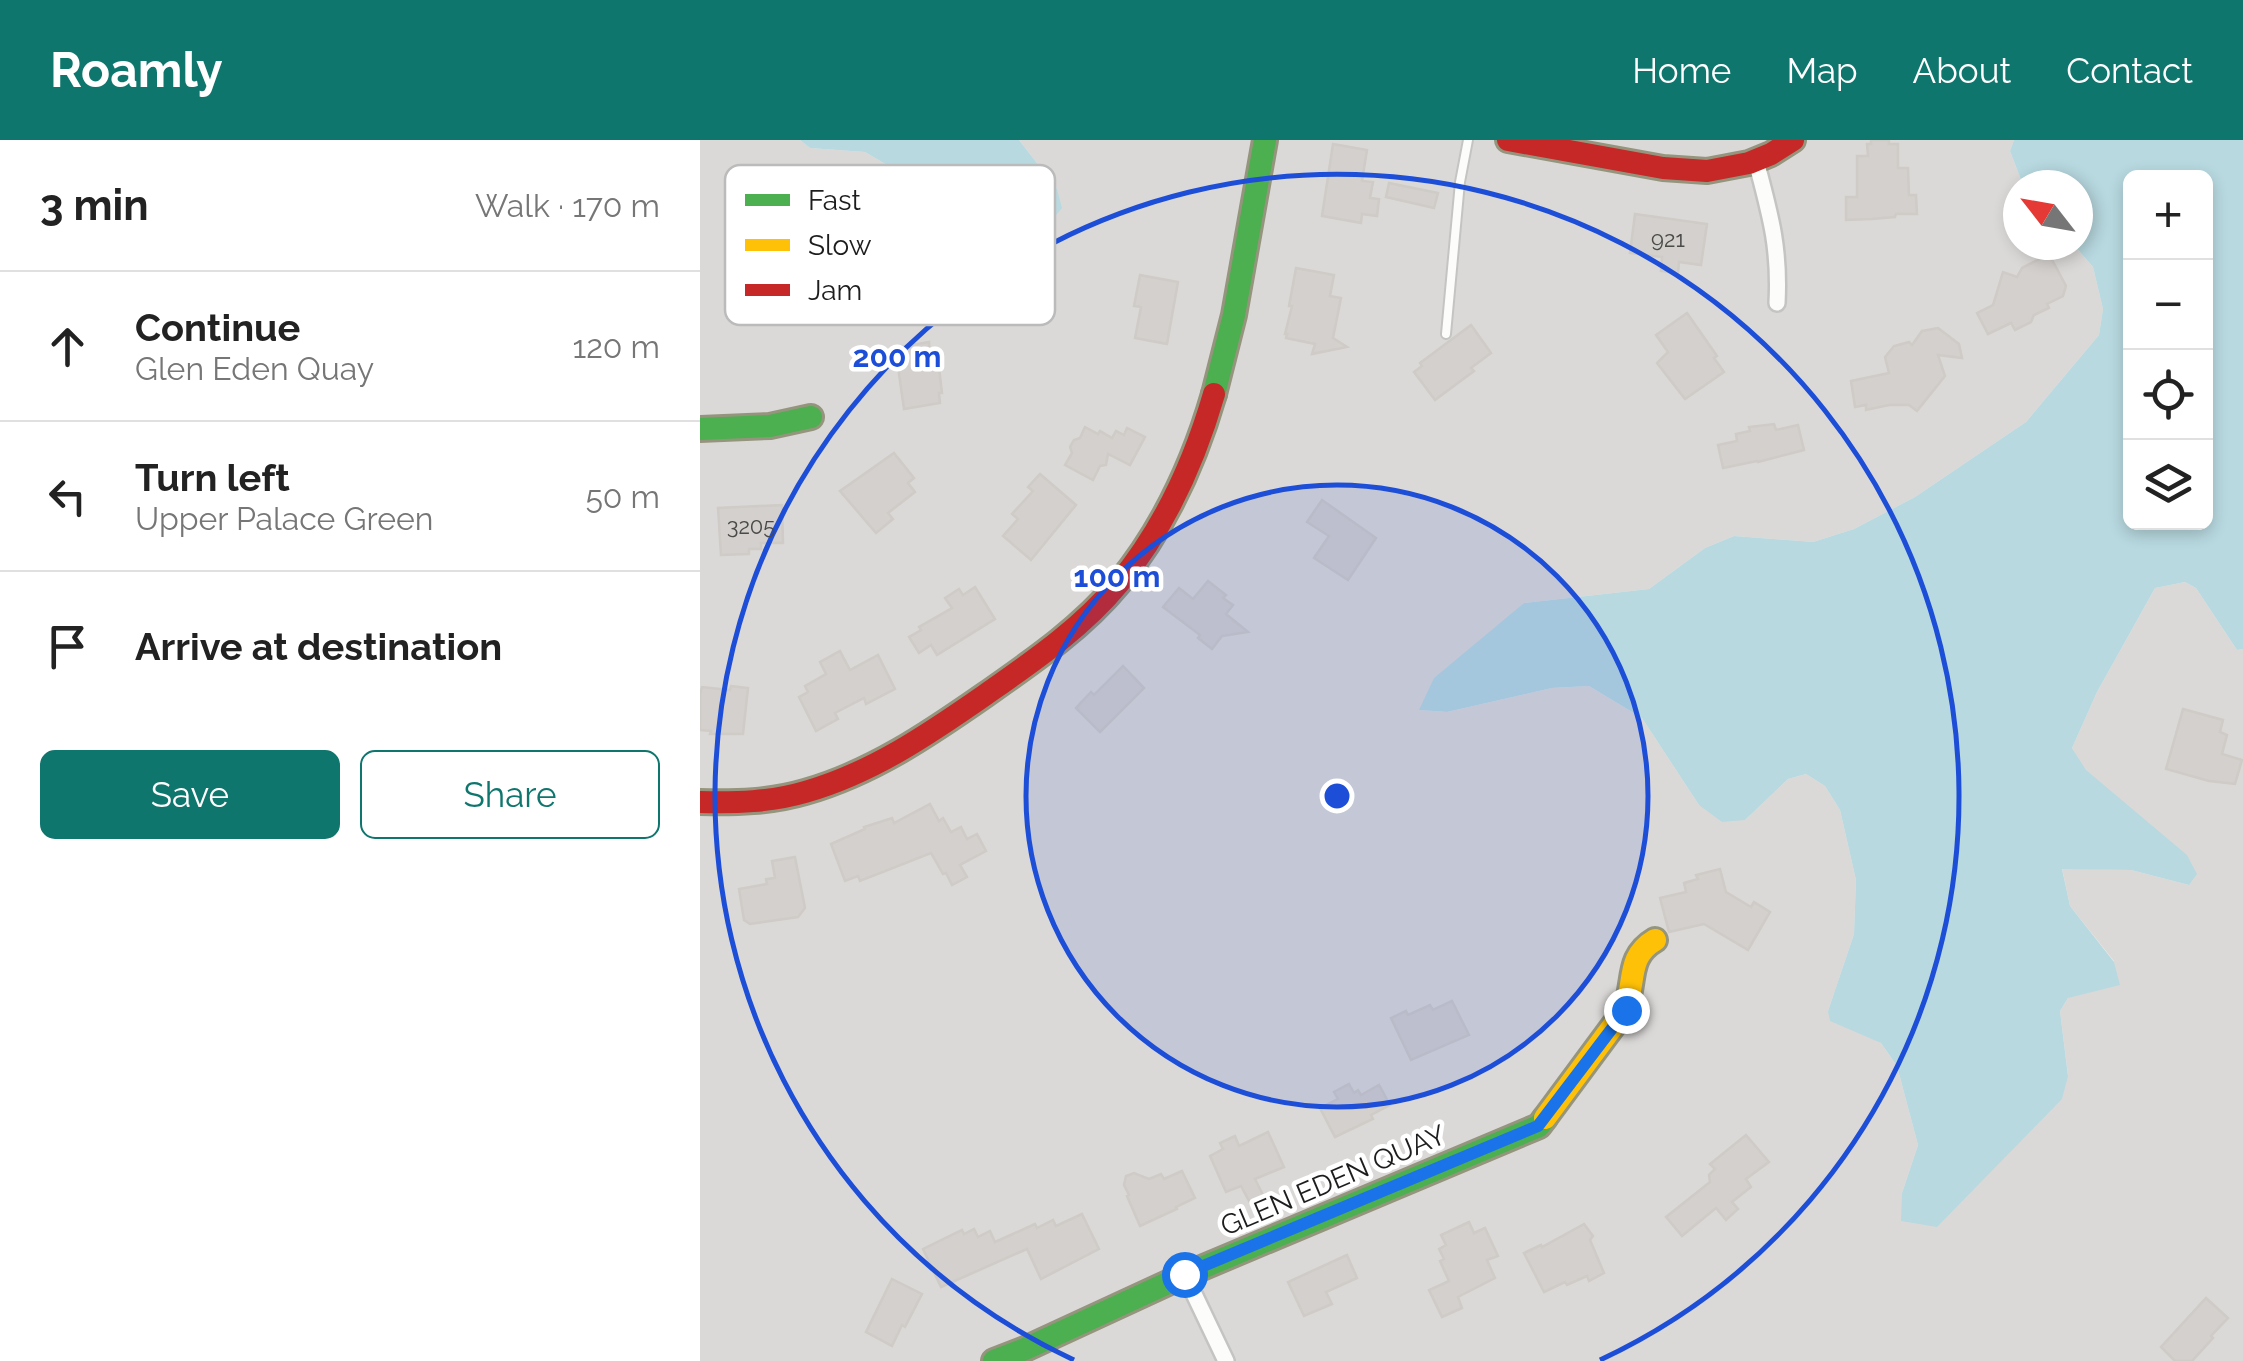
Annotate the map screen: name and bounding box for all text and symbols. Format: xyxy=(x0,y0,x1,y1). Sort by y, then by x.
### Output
text: Roamly xyxy=(50,42,223,98)
text: Home xyxy=(1632,50,1731,91)
text: Map xyxy=(1786,50,1858,91)
text: About xyxy=(1913,50,2011,91)
text: Contact xyxy=(2066,50,2193,91)
legend xyxy=(725,165,1055,325)
north arrow xyxy=(2003,170,2093,260)
map controls xyxy=(2123,170,2213,530)
button: + xyxy=(2123,170,2213,260)
text: 3 min xyxy=(40,181,149,230)
text: Fast xyxy=(808,184,861,217)
text: Walk · 170 m xyxy=(475,187,660,224)
house number: 921 xyxy=(1651,226,1685,252)
text: Slow xyxy=(808,229,872,262)
button: − xyxy=(2123,260,2213,350)
text: Jam xyxy=(808,274,862,307)
text: Continue xyxy=(135,305,300,350)
icon: ahead xyxy=(40,319,95,374)
text: 120 m xyxy=(572,328,660,365)
text: 200 m xyxy=(853,339,941,374)
text: Glen Eden Quay xyxy=(135,350,374,387)
button: locate xyxy=(2123,350,2213,440)
button: layers xyxy=(2123,440,2213,530)
text: Turn left xyxy=(135,455,290,500)
icon: left xyxy=(40,469,95,524)
text: 50 m xyxy=(585,478,660,515)
text: Upper Palace Green xyxy=(135,500,433,537)
house number: 3205 xyxy=(727,513,775,539)
text: 100 m xyxy=(1074,559,1160,594)
icon: arrive xyxy=(40,619,95,674)
text: Arrive at destination xyxy=(135,624,502,669)
button: Save xyxy=(40,750,340,839)
button: Share xyxy=(360,750,660,839)
centre of rings xyxy=(1319,778,1355,814)
route end xyxy=(1604,988,1650,1034)
street label: GLEN EDEN QUAY xyxy=(1216,1118,1451,1243)
route start xyxy=(1162,1252,1208,1298)

